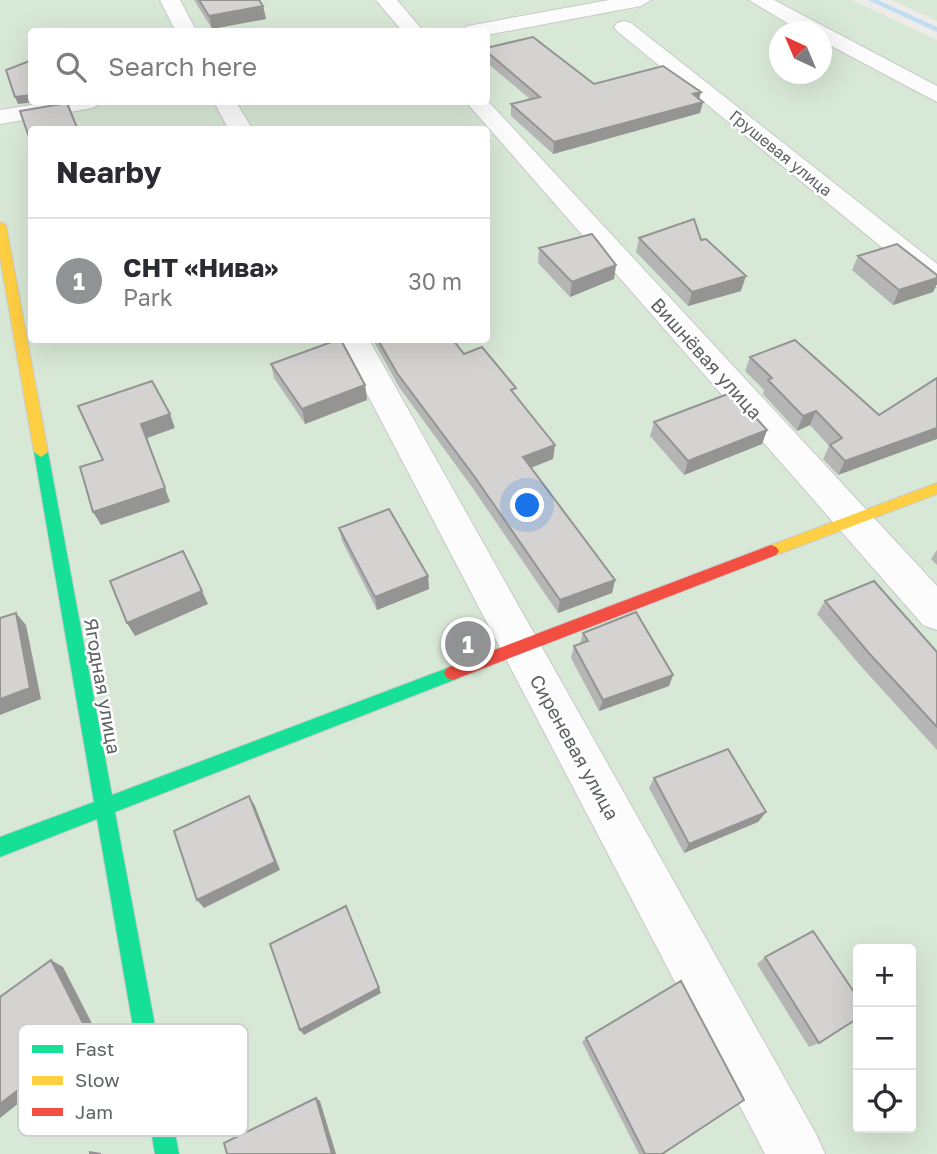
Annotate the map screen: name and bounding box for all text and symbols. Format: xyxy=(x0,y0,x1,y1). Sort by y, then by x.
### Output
north arrow xyxy=(769,21,832,84)
search box xyxy=(28,28,490,105)
icon: search xyxy=(52,48,90,86)
text: Search here xyxy=(108,51,257,82)
street label: Грушевая улица xyxy=(726,106,836,200)
text: Nearby xyxy=(56,154,161,190)
text: СНТ «Нива» xyxy=(123,252,278,283)
text: 1 xyxy=(73,267,85,295)
text: 30 m xyxy=(408,267,462,295)
text: Park xyxy=(123,283,173,311)
street label: Вишнёвая улица xyxy=(647,293,767,423)
your location xyxy=(510,488,544,522)
street label: Ягодная улица xyxy=(80,616,126,756)
pin: 1 xyxy=(445,618,491,670)
street label: Сиреневая улица xyxy=(526,670,624,824)
map controls xyxy=(853,944,916,1133)
button: + xyxy=(853,944,916,1007)
button: − xyxy=(853,1007,916,1070)
legend xyxy=(18,1024,248,1136)
text: Fast xyxy=(75,1037,114,1060)
text: Slow xyxy=(75,1068,120,1091)
button: locate xyxy=(853,1070,916,1133)
text: Jam xyxy=(75,1100,113,1123)

